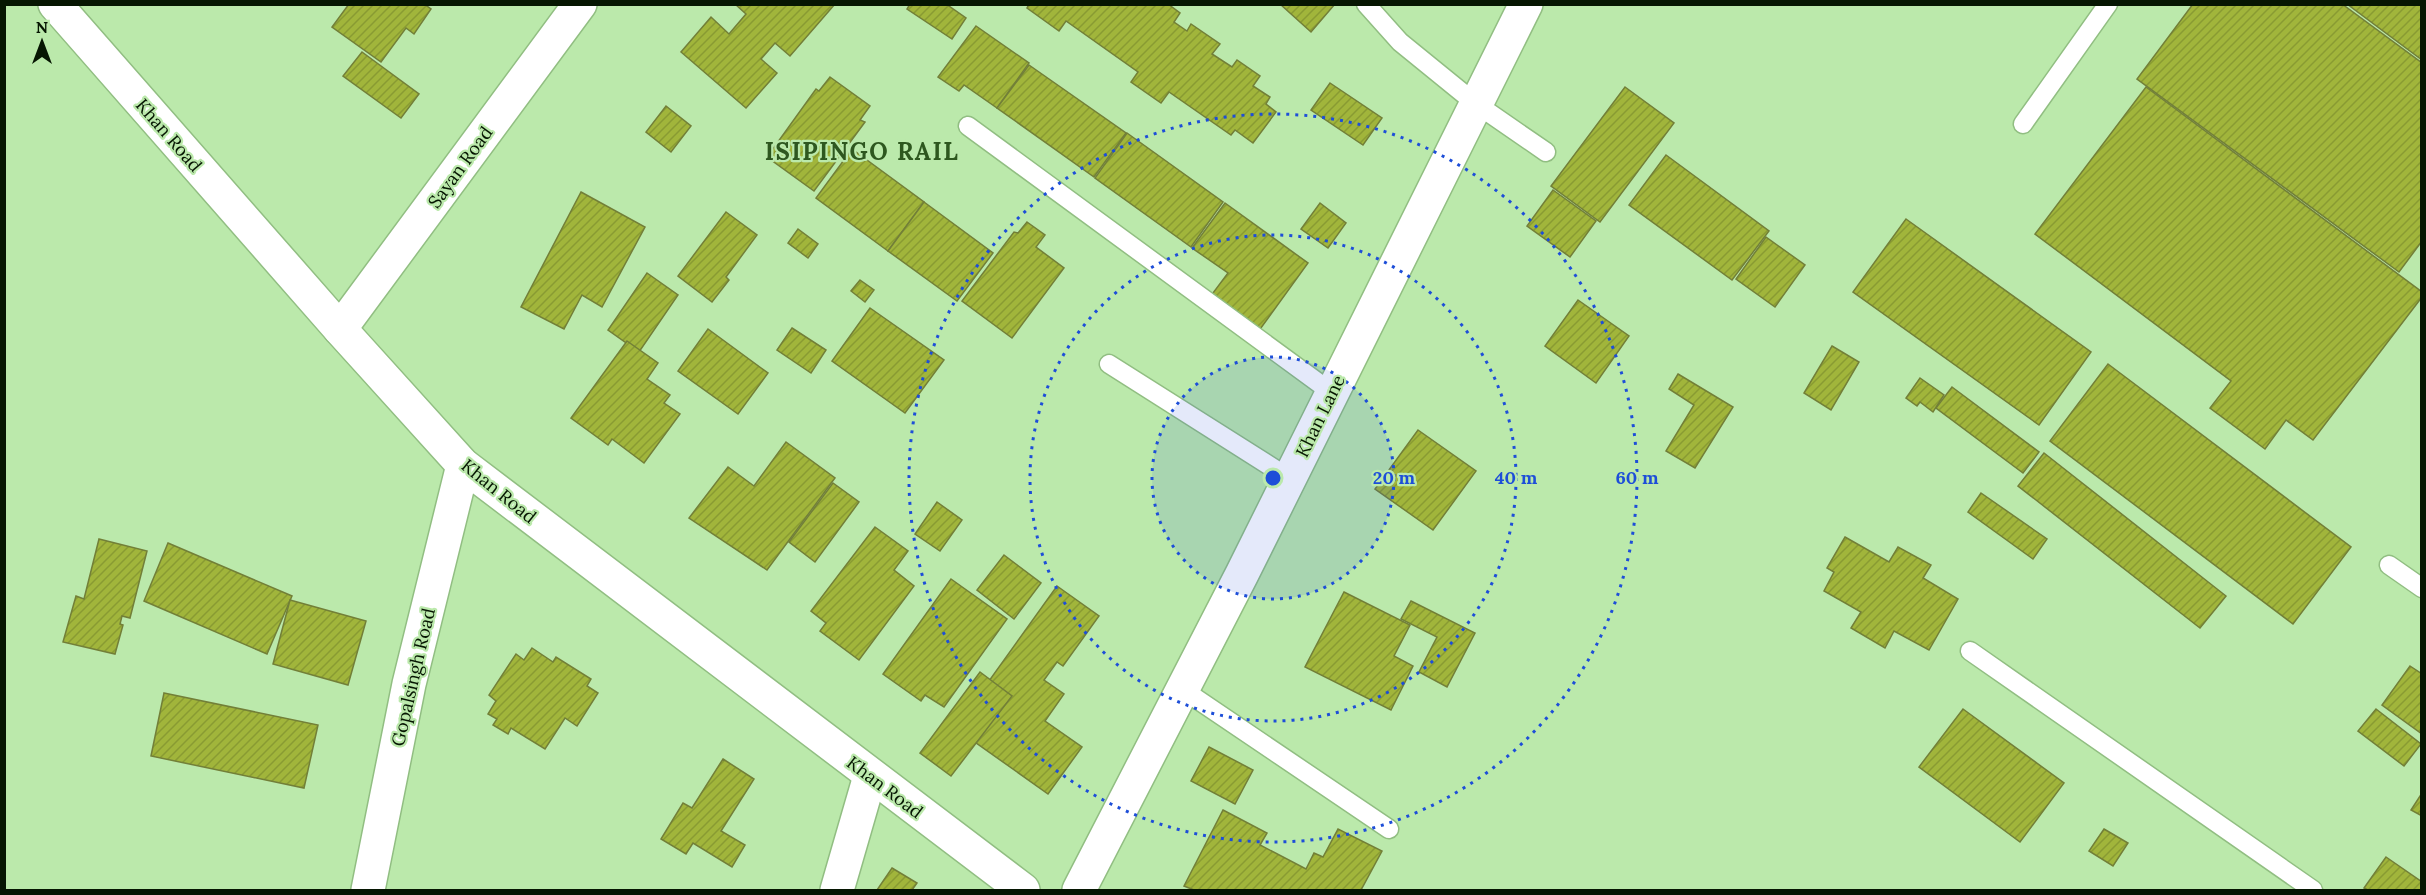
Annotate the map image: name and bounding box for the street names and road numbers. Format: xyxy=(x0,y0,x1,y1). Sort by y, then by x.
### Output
street label: Khan Road xyxy=(131,94,207,177)
street label: Sayan Road xyxy=(423,121,498,212)
street label: Khan Lane xyxy=(1290,371,1350,461)
street label: Khan Road xyxy=(457,454,541,528)
street label: Gopalsingh Road xyxy=(386,605,440,748)
street label: Khan Road xyxy=(842,751,928,823)

